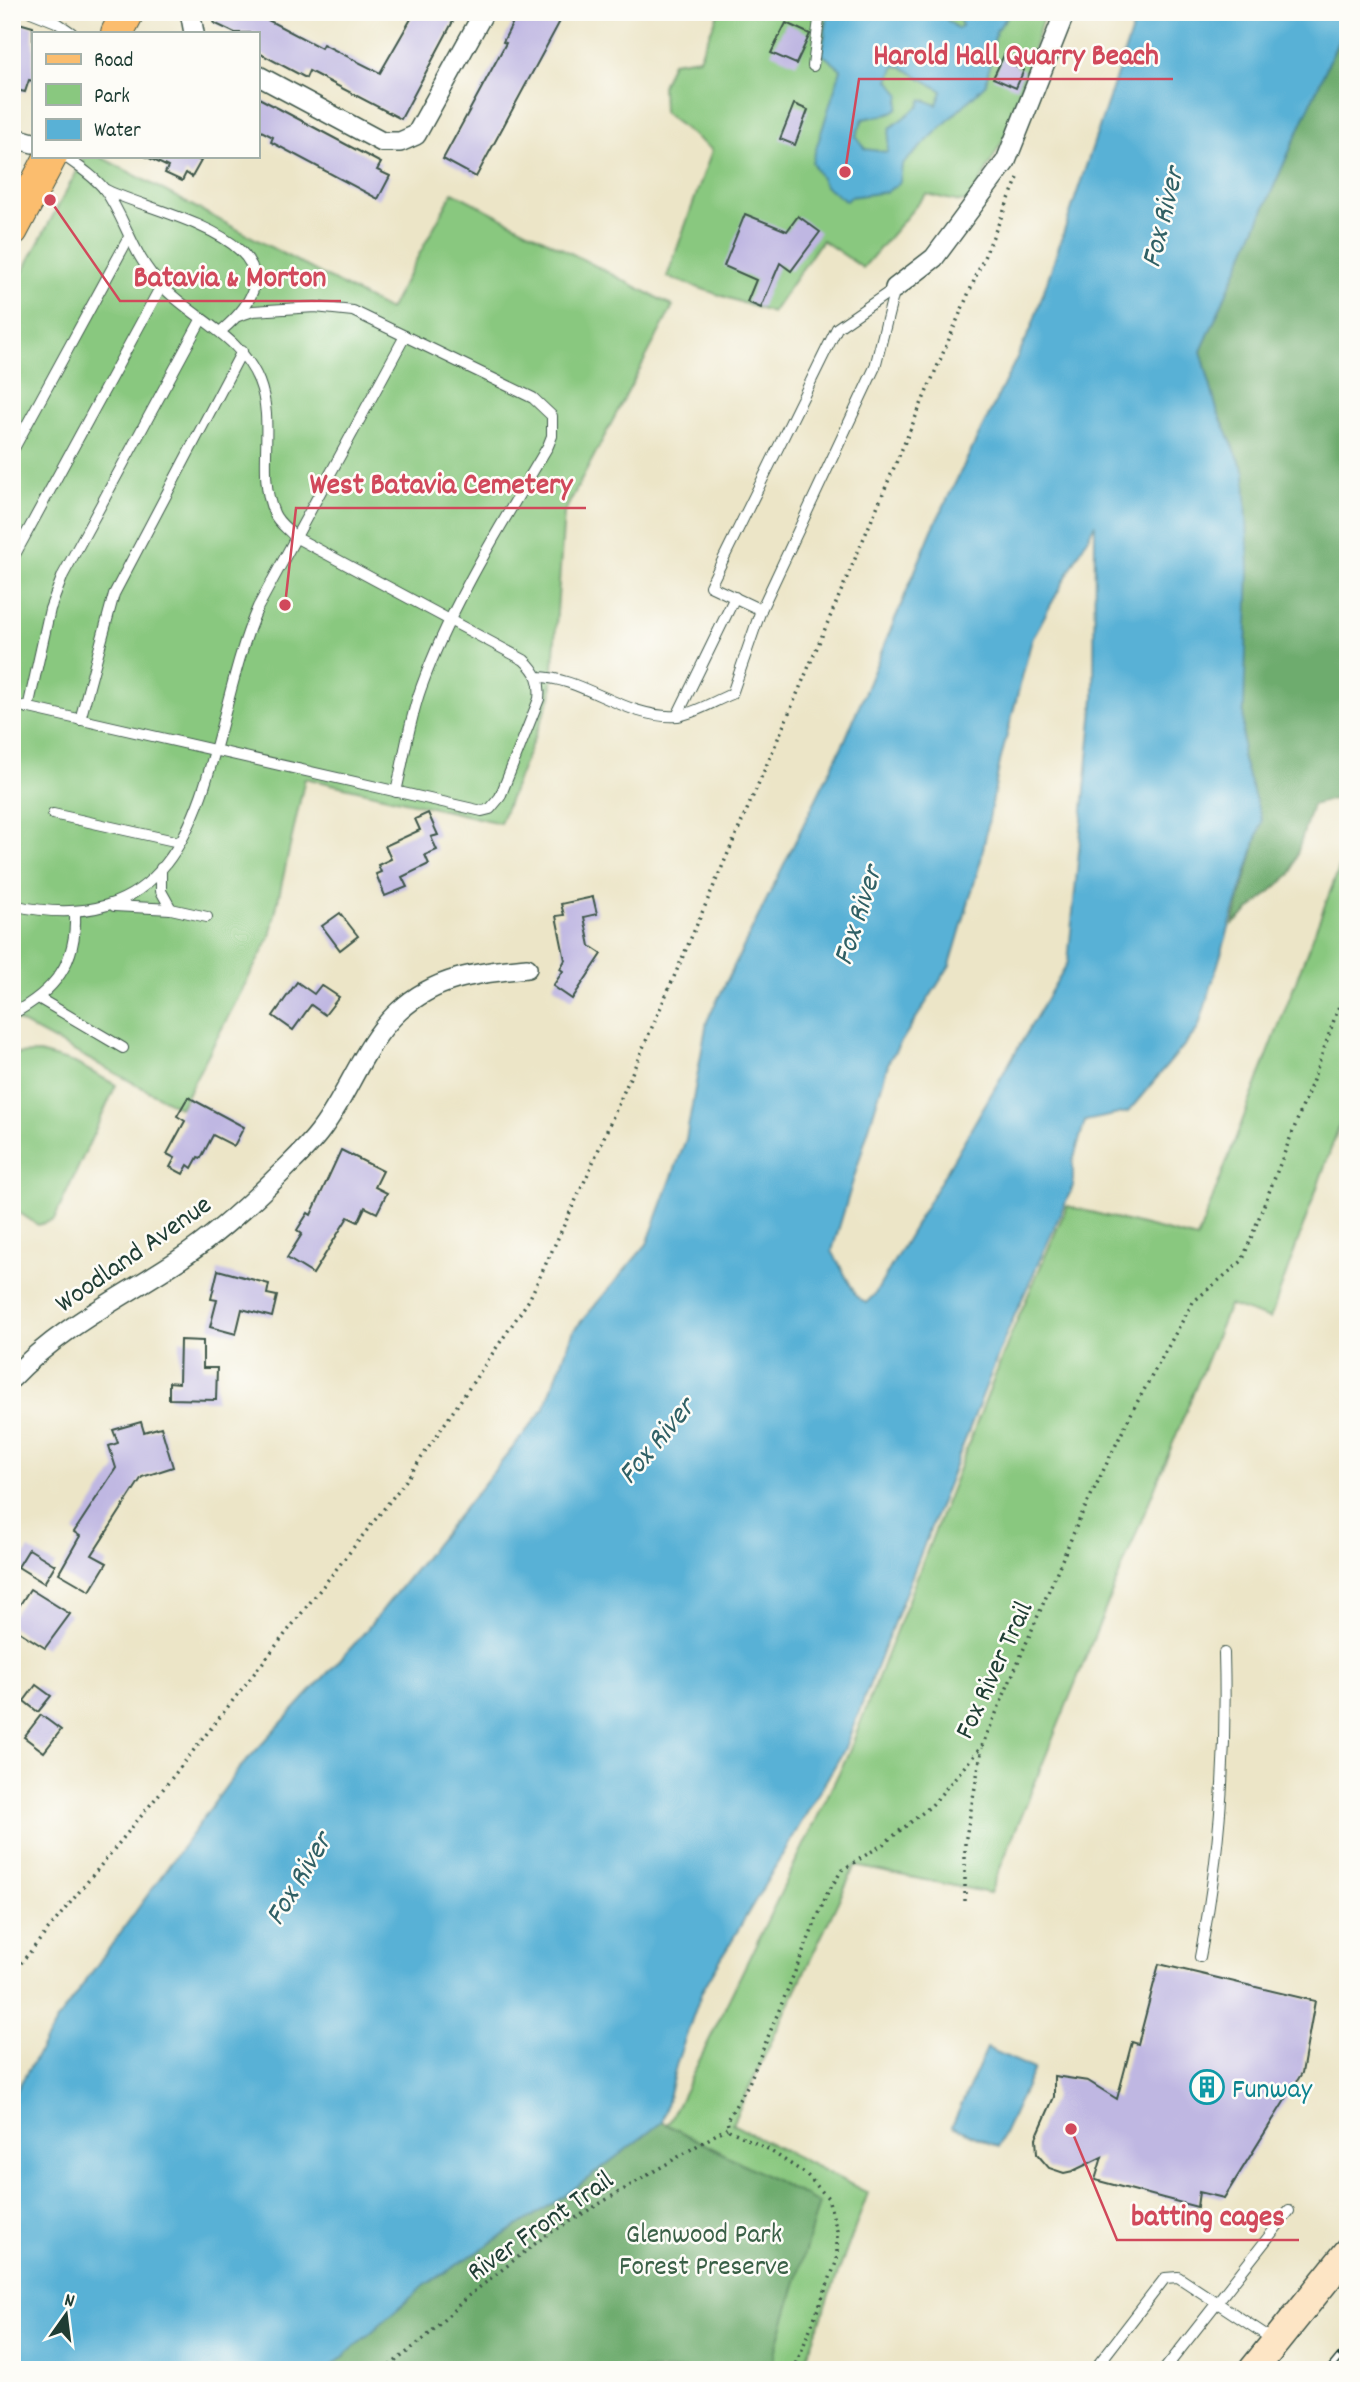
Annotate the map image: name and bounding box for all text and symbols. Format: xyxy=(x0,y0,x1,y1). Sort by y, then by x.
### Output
callout: Harold Hall Quarry Beach xyxy=(859,28,1173,79)
legend xyxy=(32,32,259,158)
text: Harold Hall Quarry Beach xyxy=(873,37,1159,80)
text: Road xyxy=(94,47,133,77)
text: Park xyxy=(94,83,130,113)
text: Water xyxy=(94,117,141,147)
water label: Fox River xyxy=(1132,161,1199,273)
callout: Batavia & Morton xyxy=(120,250,341,301)
text: Batavia & Morton xyxy=(134,259,327,302)
callout: West Batavia Cemetery xyxy=(296,457,586,508)
text: West Batavia Cemetery xyxy=(310,466,574,509)
water label: Fox River xyxy=(824,859,897,971)
street label: Woodland Avenue xyxy=(48,1187,221,1325)
water label: Fox River xyxy=(609,1388,709,1496)
street label: Fox River Trail xyxy=(947,1595,1046,1747)
water label: Fox River xyxy=(256,1823,347,1935)
building icon: Funway xyxy=(1188,2068,1226,2106)
place label: Funway xyxy=(1232,2072,1313,2112)
street label: River Front Trail xyxy=(460,2162,624,2294)
callout: batting cages xyxy=(1117,2189,1299,2240)
text: batting cages xyxy=(1131,2198,1285,2241)
park label: Glenwood Park Forest Preserve xyxy=(619,2217,789,2289)
north arrow xyxy=(32,2280,102,2350)
text: N xyxy=(61,2288,77,2316)

